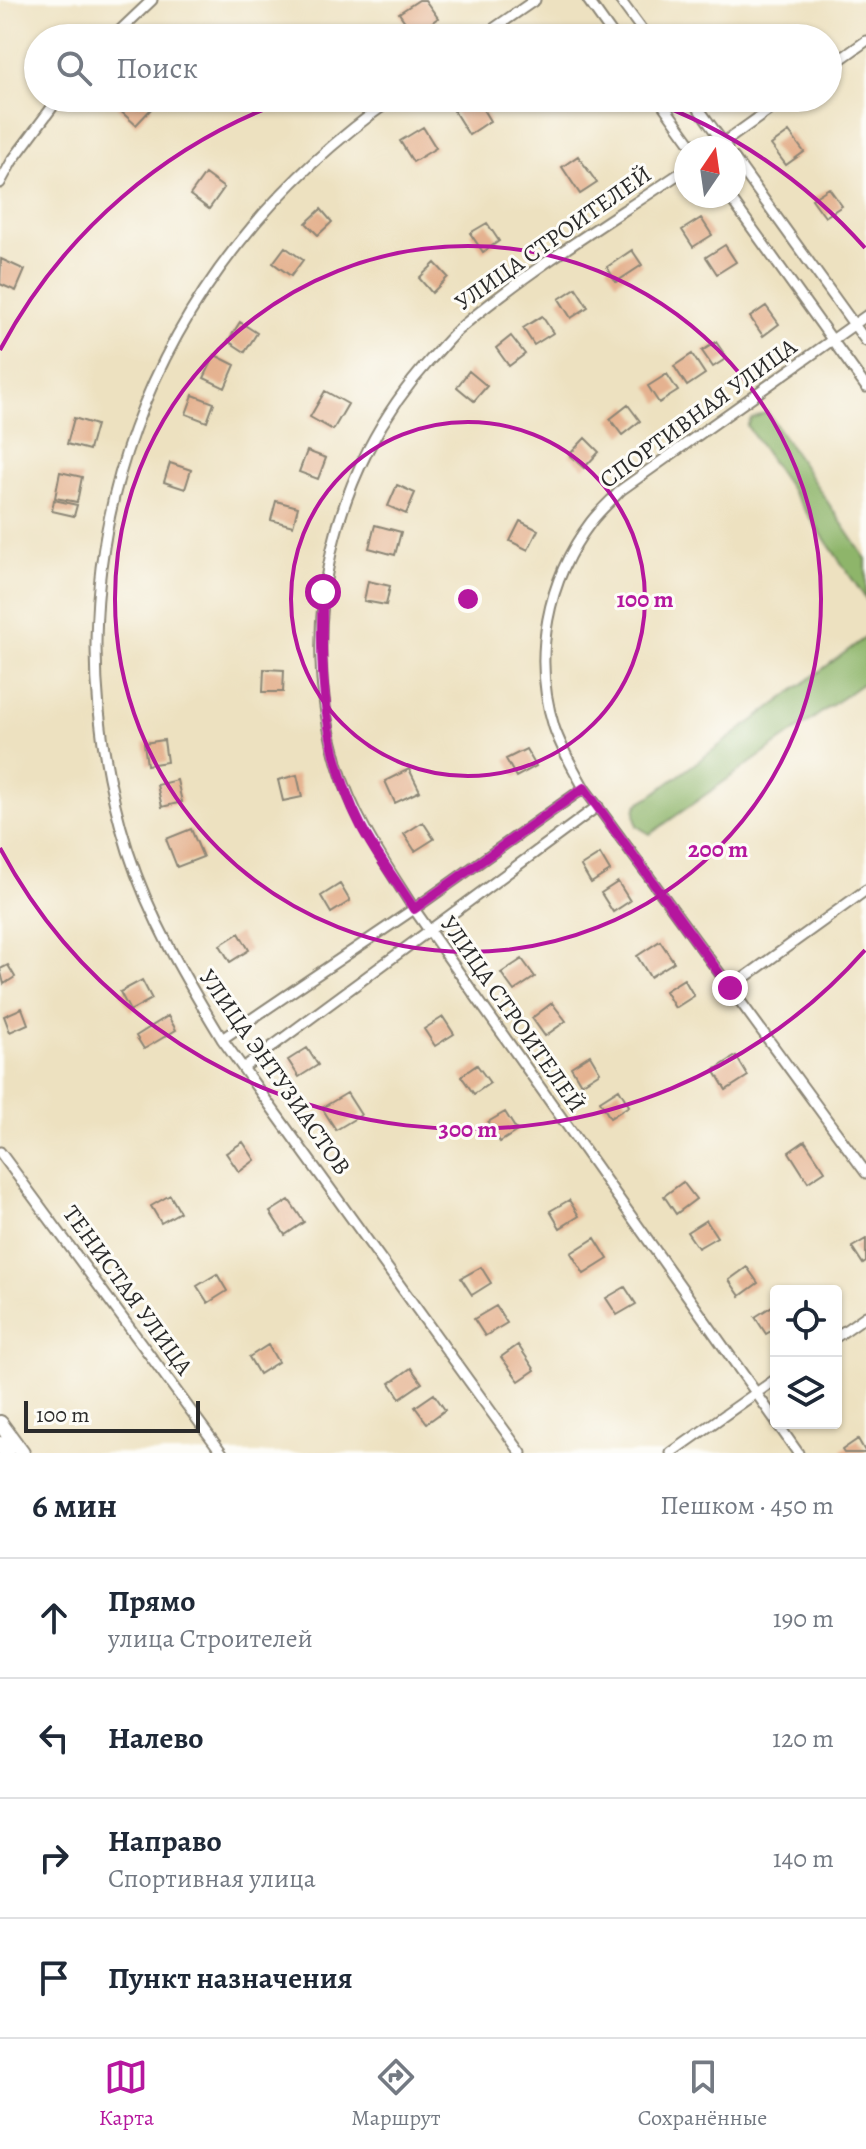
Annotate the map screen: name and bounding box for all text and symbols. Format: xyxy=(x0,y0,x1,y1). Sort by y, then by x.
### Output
search box xyxy=(24,24,842,112)
icon: search xyxy=(52,46,96,90)
text: Поиск xyxy=(116,48,198,88)
north arrow xyxy=(674,136,746,208)
street label: УЛИЦА СТРОИТЕЛЕЙ xyxy=(448,158,658,318)
street label: СПОРТИВНАЯ УЛИЦА xyxy=(593,330,804,495)
route start xyxy=(305,574,341,610)
text: 100 m xyxy=(616,583,674,615)
centre of rings xyxy=(454,585,482,613)
text: 200 m xyxy=(688,833,748,865)
street label: УЛИЦА СТРОИТЕЛЕЙ xyxy=(433,909,593,1119)
street label: УЛИЦА ЭНТУЗИАСТОВ xyxy=(192,963,358,1181)
route end xyxy=(712,970,748,1006)
text: 300 m xyxy=(439,1113,497,1145)
street label: ТЕНИСТАЯ УЛИЦА xyxy=(56,1199,201,1382)
map controls xyxy=(770,1285,842,1429)
button: locate xyxy=(770,1285,842,1357)
button: layers xyxy=(770,1357,842,1429)
scale bar xyxy=(24,1397,200,1433)
text: 100 m xyxy=(36,1400,90,1430)
text: 6 мин xyxy=(32,1482,117,1529)
text: Пешком · 450 m xyxy=(660,1488,834,1523)
text: Прямо xyxy=(108,1581,195,1621)
icon: ahead xyxy=(32,1596,76,1640)
text: 190 m xyxy=(773,1601,834,1636)
text: улица Строителей xyxy=(108,1621,313,1656)
icon: left xyxy=(32,1716,76,1760)
text: Налево xyxy=(108,1718,203,1758)
text: 120 m xyxy=(772,1721,834,1756)
text: Направо xyxy=(108,1821,222,1861)
icon: right xyxy=(32,1836,76,1880)
text: 140 m xyxy=(773,1841,834,1876)
text: Спортивная улица xyxy=(108,1861,316,1896)
icon: arrive xyxy=(32,1956,76,2000)
text: Пункт назначения xyxy=(108,1958,353,1998)
tab: Карта xyxy=(99,2055,154,2133)
tab: Маршрут xyxy=(351,2055,440,2133)
tab: Сохранённые xyxy=(638,2055,767,2133)

